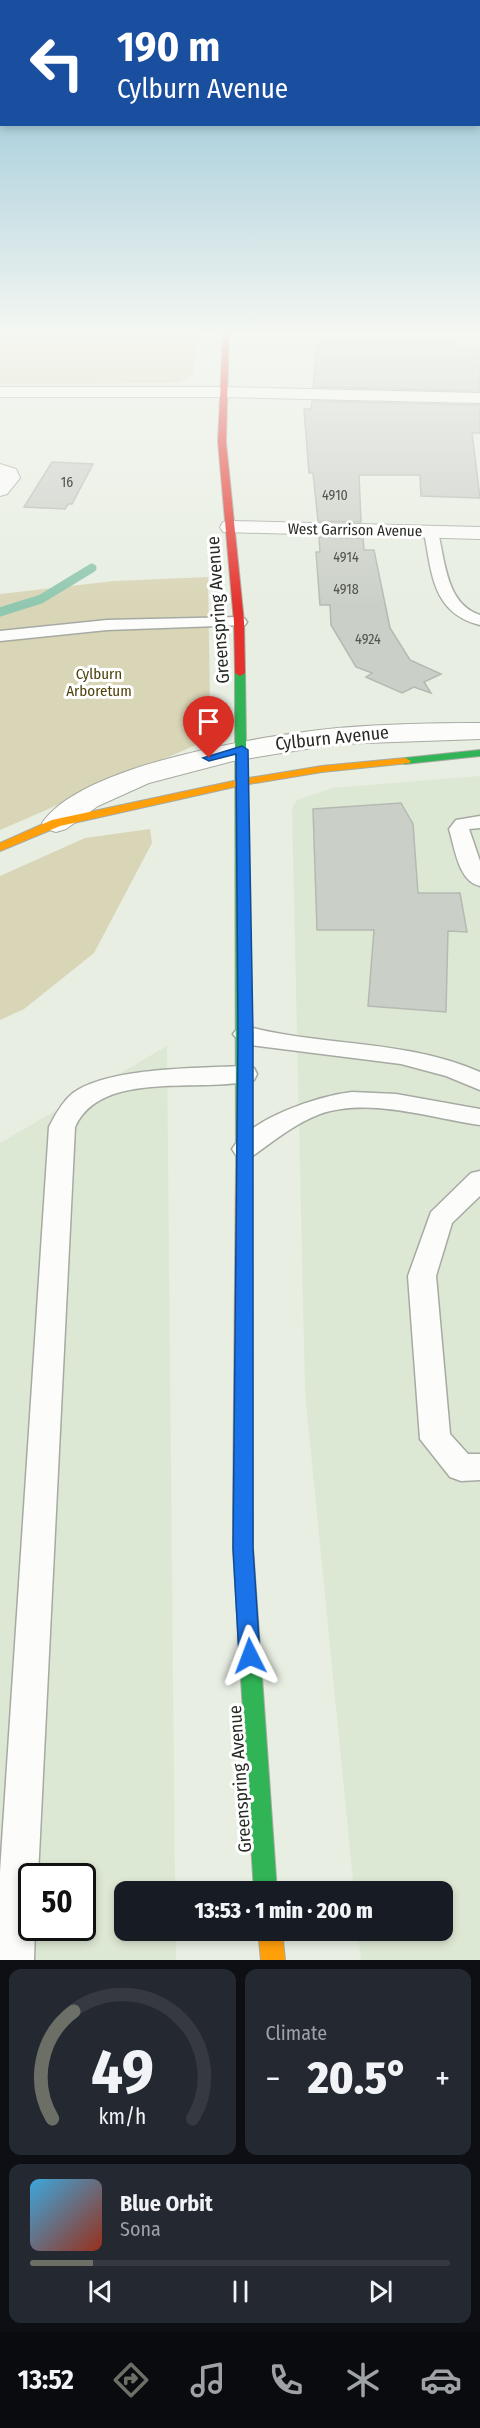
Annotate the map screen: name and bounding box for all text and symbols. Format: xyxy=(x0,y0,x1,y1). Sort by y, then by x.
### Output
text: 190 m xyxy=(117,22,220,72)
icon: left xyxy=(18,24,96,102)
text: Cylburn Avenue xyxy=(117,73,288,105)
house number: 16 xyxy=(61,474,73,491)
house number: 4910 xyxy=(322,487,348,504)
street label: West Garrison Avenue xyxy=(288,520,422,540)
street label: Greenspring Avenue xyxy=(202,535,234,684)
house number: 4914 xyxy=(333,549,359,566)
house number: 4918 xyxy=(333,581,359,598)
house number: 4924 xyxy=(355,631,381,648)
park label: Cylburn Arboretum xyxy=(66,665,132,700)
pin xyxy=(183,696,234,758)
icon: arrive xyxy=(192,705,225,738)
street label: Cylburn Avenue xyxy=(274,721,390,755)
position arrow xyxy=(218,1624,282,1688)
street label: Greenspring Avenue xyxy=(224,1704,256,1853)
speed limit sign: 50 xyxy=(18,1863,96,1941)
text: 13:53 · 1 min · 200 m xyxy=(194,1897,373,1924)
text: Climate xyxy=(266,2021,327,2045)
text: 49 xyxy=(91,2035,154,2110)
text: 20.5° xyxy=(308,2051,408,2105)
text: − xyxy=(266,2059,280,2099)
text: + xyxy=(435,2059,450,2099)
text: km/h xyxy=(98,2104,146,2130)
text: Blue Orbit xyxy=(120,2190,213,2217)
text: Sona xyxy=(120,2217,161,2241)
icon: previous xyxy=(84,2275,117,2308)
icon: pause xyxy=(224,2275,257,2308)
icon: next xyxy=(364,2275,397,2308)
icon: directions xyxy=(110,2359,152,2401)
icon: music xyxy=(187,2359,229,2401)
icon: phone xyxy=(265,2359,307,2401)
icon: climate xyxy=(342,2359,384,2401)
icon: car xyxy=(420,2359,462,2401)
text: 13:52 xyxy=(18,2364,74,2396)

